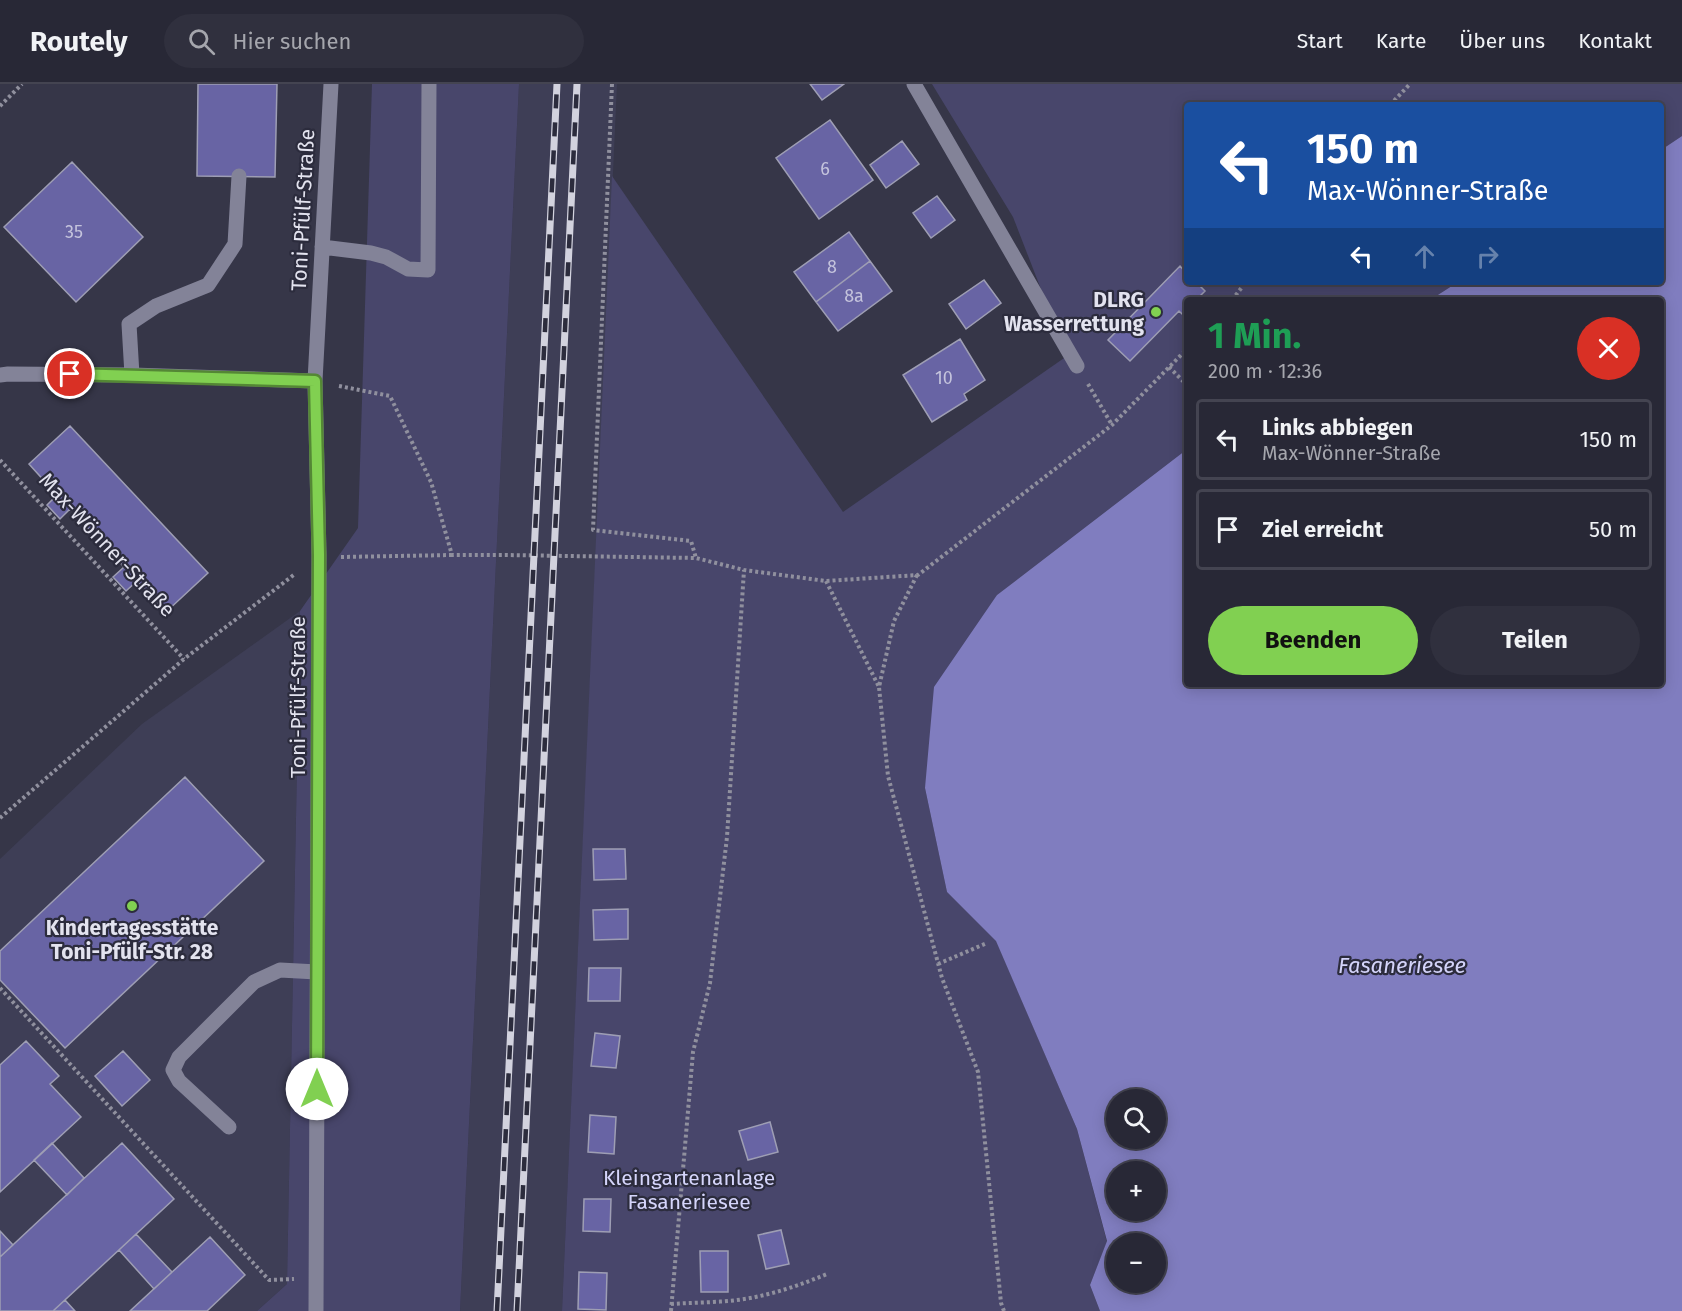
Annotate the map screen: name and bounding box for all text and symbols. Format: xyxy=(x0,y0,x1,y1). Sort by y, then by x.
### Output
search box xyxy=(164,14,584,68)
text: Routely xyxy=(30,25,128,58)
icon: search xyxy=(185,25,218,58)
text: Hier suchen xyxy=(233,28,351,55)
text: Start xyxy=(1297,28,1343,54)
text: Karte xyxy=(1376,28,1426,54)
text: Über uns xyxy=(1459,28,1545,54)
text: Kontakt xyxy=(1578,28,1652,54)
text: 150 m xyxy=(1307,124,1419,174)
icon: left xyxy=(1208,126,1286,204)
street label: Toni-Pfülf-Straße xyxy=(286,128,320,292)
house number: 6 xyxy=(820,158,830,180)
text: Max-Wönner-Straße xyxy=(1307,175,1549,207)
house number: 35 xyxy=(65,221,83,243)
icon: left xyxy=(1345,240,1378,273)
icon: ahead xyxy=(1408,240,1441,273)
icon: right xyxy=(1471,240,1504,273)
house number: 8 xyxy=(827,256,837,278)
house number: 8a xyxy=(844,285,864,307)
place label: DLRG Wasserrettung xyxy=(1004,287,1144,337)
marker: DLRG Wasserrettung xyxy=(1149,305,1163,319)
text: 1 Min. xyxy=(1208,314,1301,358)
button: close xyxy=(1577,317,1640,380)
pin xyxy=(44,348,95,399)
icon: arrive xyxy=(53,357,86,390)
text: 200 m · 12:36 xyxy=(1208,359,1322,383)
house number: 10 xyxy=(935,367,953,389)
text: Links abbiegen xyxy=(1262,414,1413,441)
icon: left xyxy=(1211,423,1244,456)
text: 150 m xyxy=(1579,426,1637,453)
text: Max-Wönner-Straße xyxy=(1262,441,1441,465)
street label: Max-Wönner-Straße xyxy=(33,467,181,623)
icon: arrive xyxy=(1211,513,1244,546)
text: Ziel erreicht xyxy=(1262,516,1383,543)
text: 50 m xyxy=(1589,516,1637,543)
button: Beenden xyxy=(1208,606,1418,675)
button: Teilen xyxy=(1430,606,1640,675)
street label: Toni-Pfülf-Straße xyxy=(285,616,311,778)
marker: Kindertagesstätte Toni-Pfülf-Str. 28 xyxy=(125,899,139,913)
place label: Kindertagesstätte Toni-Pfülf-Str. 28 xyxy=(46,915,219,965)
water label: Fasaneriesee xyxy=(1338,952,1466,979)
position arrow xyxy=(285,1057,349,1121)
map controls xyxy=(1106,1089,1166,1293)
button: search xyxy=(1106,1089,1166,1149)
button: + xyxy=(1106,1161,1166,1221)
park label: Kleingartenanlage Fasaneriesee xyxy=(603,1165,775,1215)
button: − xyxy=(1106,1233,1166,1293)

